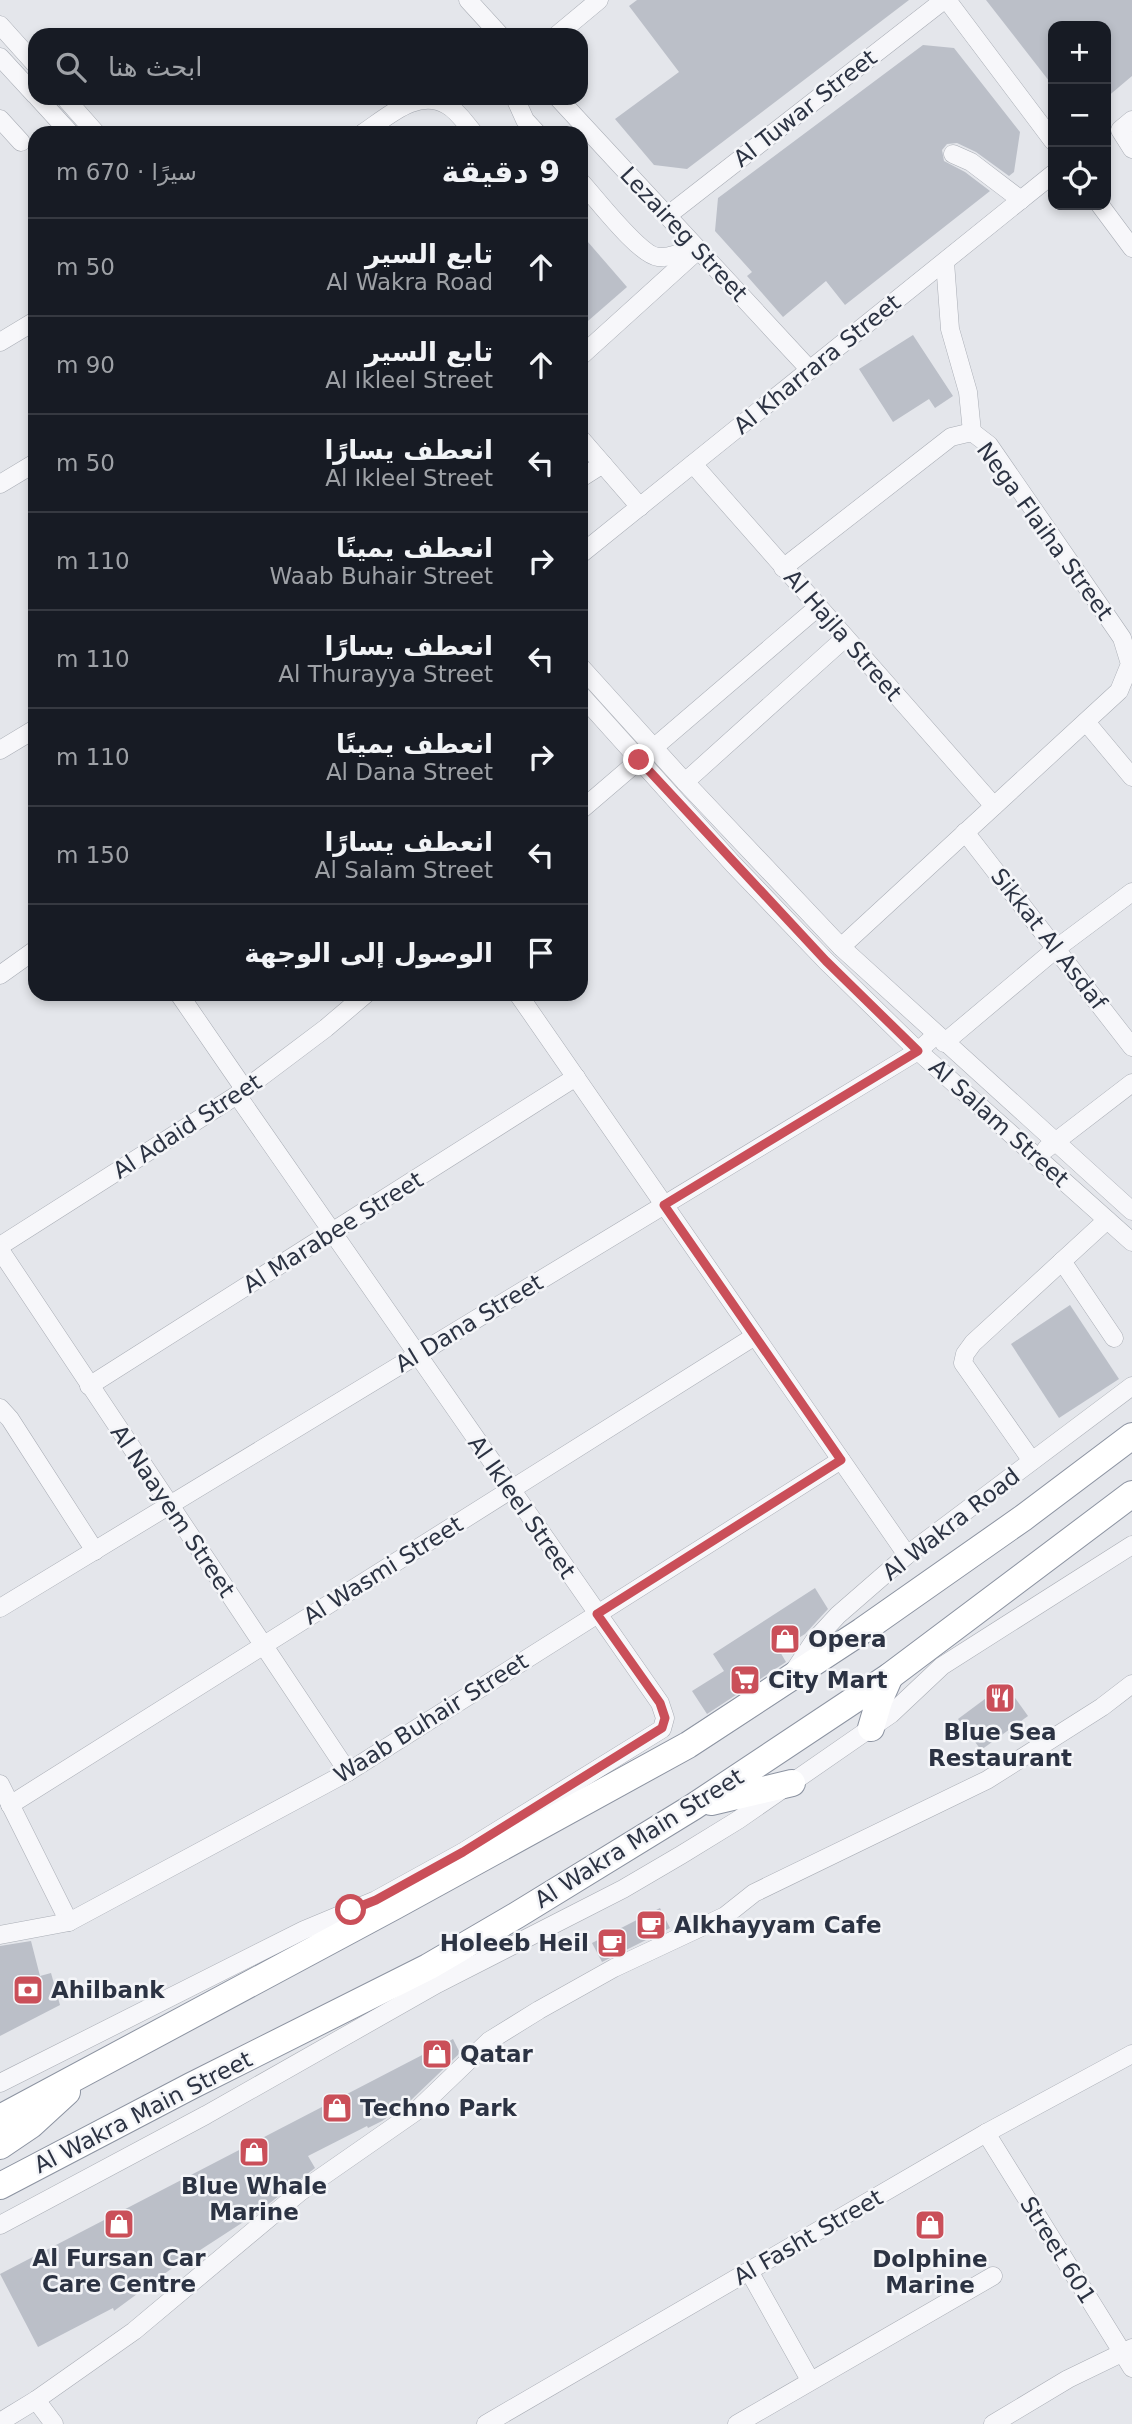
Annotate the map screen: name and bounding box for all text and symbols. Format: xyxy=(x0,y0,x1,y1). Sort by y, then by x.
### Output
map controls xyxy=(1048,21,1111,210)
button: + xyxy=(1048,21,1111,84)
search box xyxy=(28,28,588,105)
street label: Al Tuwar Street xyxy=(728,44,882,172)
icon: search xyxy=(52,48,90,86)
text: ابحث هنا xyxy=(108,52,203,82)
button: − xyxy=(1048,84,1111,147)
button: locate xyxy=(1048,147,1111,210)
text: 9 دقيقة xyxy=(442,154,560,189)
text: سيرًا · 670 m xyxy=(56,159,197,185)
street label: Lezaireg Street xyxy=(615,161,753,307)
text: تابع السير xyxy=(365,239,493,269)
icon: ahead xyxy=(522,248,560,286)
text: 50 m xyxy=(56,254,115,280)
text: Al Wakra Road xyxy=(326,269,493,295)
street label: Al Kharrara Street xyxy=(729,289,905,439)
text: تابع السير xyxy=(365,337,493,367)
icon: ahead xyxy=(522,346,560,384)
text: 90 m xyxy=(56,352,115,378)
text: Al Ikleel Street xyxy=(325,367,493,393)
text: انعطف يسارًا xyxy=(324,435,493,465)
street label: Nega Flaiha Street xyxy=(972,437,1118,625)
icon: left xyxy=(522,444,560,482)
text: 50 m xyxy=(56,450,115,476)
text: Al Ikleel Street xyxy=(325,465,493,491)
text: انعطف يمينًا xyxy=(336,533,493,563)
icon: right xyxy=(522,542,560,580)
text: 110 m xyxy=(56,548,130,574)
text: Waab Buhair Street xyxy=(270,563,493,589)
street label: Al Hajla Street xyxy=(779,564,907,706)
text: انعطف يسارًا xyxy=(324,631,493,661)
icon: left xyxy=(522,640,560,678)
text: 110 m xyxy=(56,646,130,672)
text: Al Thurayya Street xyxy=(278,661,493,687)
text: انعطف يمينًا xyxy=(336,729,493,759)
icon: right xyxy=(522,738,560,776)
text: 110 m xyxy=(56,744,130,770)
route end xyxy=(623,744,654,775)
text: Al Dana Street xyxy=(326,759,493,785)
text: انعطف يسارًا xyxy=(324,827,493,857)
icon: left xyxy=(522,836,560,874)
text: 150 m xyxy=(56,842,130,868)
text: Al Salam Street xyxy=(315,857,493,883)
street label: Sikkat Al Asdaf xyxy=(986,863,1113,1015)
icon: arrive xyxy=(522,934,560,972)
text: الوصول إلى الوجهة xyxy=(244,938,493,968)
street label: Al Salam Street xyxy=(924,1054,1074,1192)
street label: Al Adaid Street xyxy=(108,1068,266,1184)
street label: Al Marabee Street xyxy=(238,1166,428,1298)
street label: Al Dana Street xyxy=(391,1269,547,1377)
street label: Al Naayem Street xyxy=(106,1420,240,1602)
street label: Al Ikleel Street xyxy=(463,1431,581,1583)
street label: Al Wakra Road xyxy=(877,1462,1025,1586)
street label: Al Wasmi Street xyxy=(299,1511,467,1629)
shop icon: Opera xyxy=(768,1622,802,1656)
place label: Opera xyxy=(808,1626,886,1652)
street label: Waab Buhair Street xyxy=(329,1648,533,1788)
supermarket icon: City Mart xyxy=(728,1663,762,1697)
place label: City Mart xyxy=(768,1667,888,1693)
restaurant icon: Blue Sea Restaurant xyxy=(983,1681,1017,1715)
place label: Blue Sea Restaurant xyxy=(928,1719,1072,1771)
street label: Al Wakra Main Street xyxy=(530,1763,748,1913)
route start xyxy=(335,1894,366,1925)
cafe icon: Alkhayyam Cafe xyxy=(634,1908,668,1942)
place label: Alkhayyam Cafe xyxy=(674,1912,882,1938)
cafe icon: Holeeb Heil xyxy=(595,1926,629,1960)
place label: Holeeb Heil xyxy=(440,1930,589,1956)
bank icon: Ahilbank xyxy=(11,1973,45,2007)
place label: Ahilbank xyxy=(51,1977,165,2003)
shop icon: Qatar xyxy=(420,2037,454,2071)
place label: Qatar xyxy=(460,2041,534,2067)
street label: Al Wakra Main Street xyxy=(30,2046,256,2178)
shop icon: Techno Park xyxy=(320,2091,354,2125)
place label: Techno Park xyxy=(360,2095,518,2121)
shop icon: Blue Whale Marine xyxy=(237,2135,271,2169)
place label: Blue Whale Marine xyxy=(181,2173,327,2225)
street label: Al Fasht Street xyxy=(729,2184,887,2290)
street label: Street 601 xyxy=(1015,2192,1101,2308)
shop icon: Al Fursan Car Care Centre xyxy=(102,2207,136,2241)
shop icon: Dolphine Marine xyxy=(913,2208,947,2242)
place label: Al Fursan Car Care Centre xyxy=(32,2245,206,2297)
place label: Dolphine Marine xyxy=(872,2246,988,2298)

